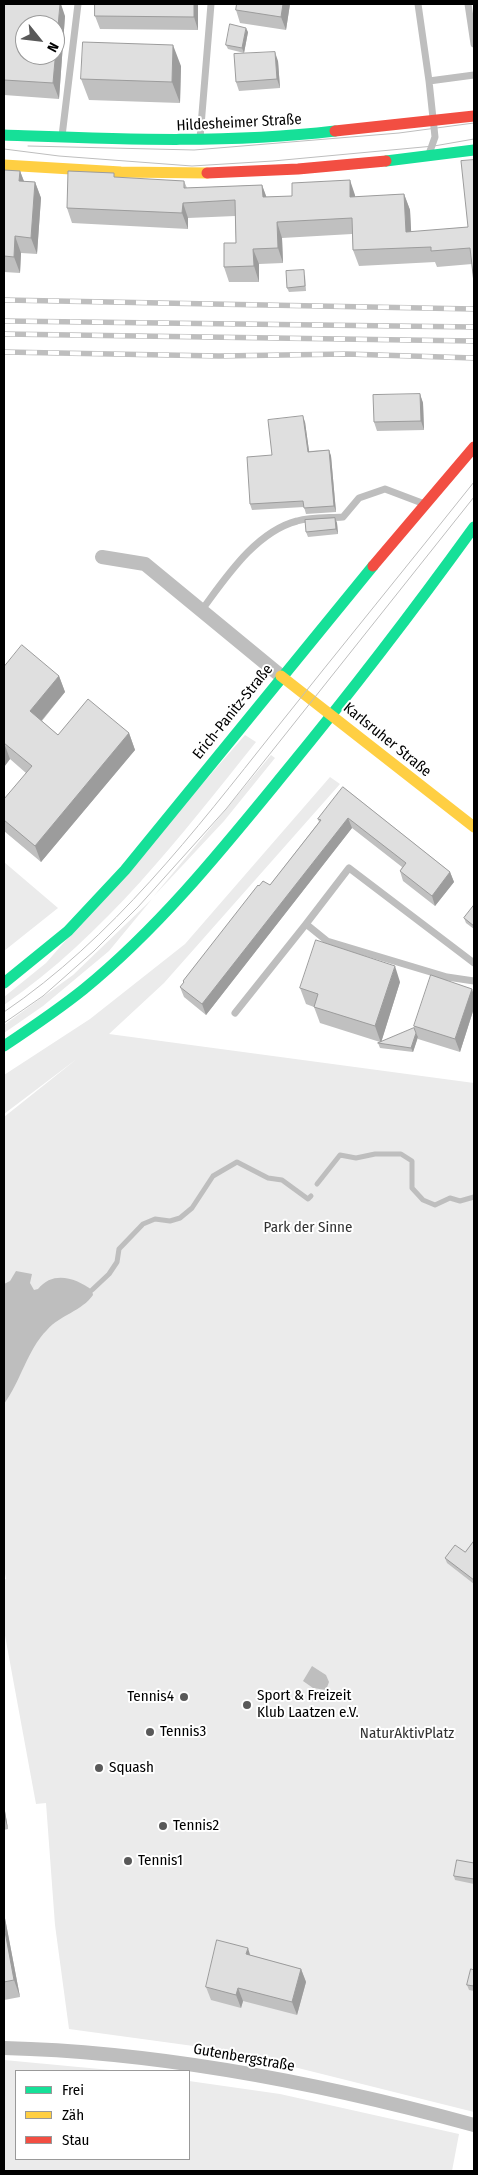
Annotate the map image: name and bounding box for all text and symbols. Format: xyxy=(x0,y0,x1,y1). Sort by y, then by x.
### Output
north arrow xyxy=(15,15,65,65)
text: N xyxy=(43,39,62,55)
street label: Hildesheimer Straße xyxy=(176,111,302,135)
street label: Erich-Panitz-Straße xyxy=(189,661,277,763)
street label: Karlsruher Straße xyxy=(339,699,435,781)
park label: Park der Sinne xyxy=(264,1219,352,1237)
place label: Sport & Freizeit Klub Laatzen e.V. xyxy=(257,1687,359,1722)
place label: Tennis4 xyxy=(127,1688,174,1706)
marker: Tennis4 xyxy=(178,1691,190,1703)
marker: Sport & Freizeit Klub Laatzen e.V. xyxy=(241,1699,253,1711)
place label: Tennis3 xyxy=(160,1723,206,1741)
park label: NaturAktivPlatz xyxy=(360,1725,454,1743)
marker: Tennis3 xyxy=(144,1726,156,1738)
place label: Squash xyxy=(109,1759,154,1777)
marker: Squash xyxy=(93,1762,105,1774)
place label: Tennis2 xyxy=(173,1817,219,1835)
marker: Tennis2 xyxy=(157,1820,169,1832)
place label: Tennis1 xyxy=(138,1852,183,1870)
marker: Tennis1 xyxy=(122,1855,134,1867)
street label: Gutenbergstraße xyxy=(192,2040,296,2076)
legend xyxy=(15,2070,190,2160)
text: Frei xyxy=(62,2081,84,2099)
text: Zäh xyxy=(62,2106,84,2124)
text: Stau xyxy=(62,2131,89,2149)

